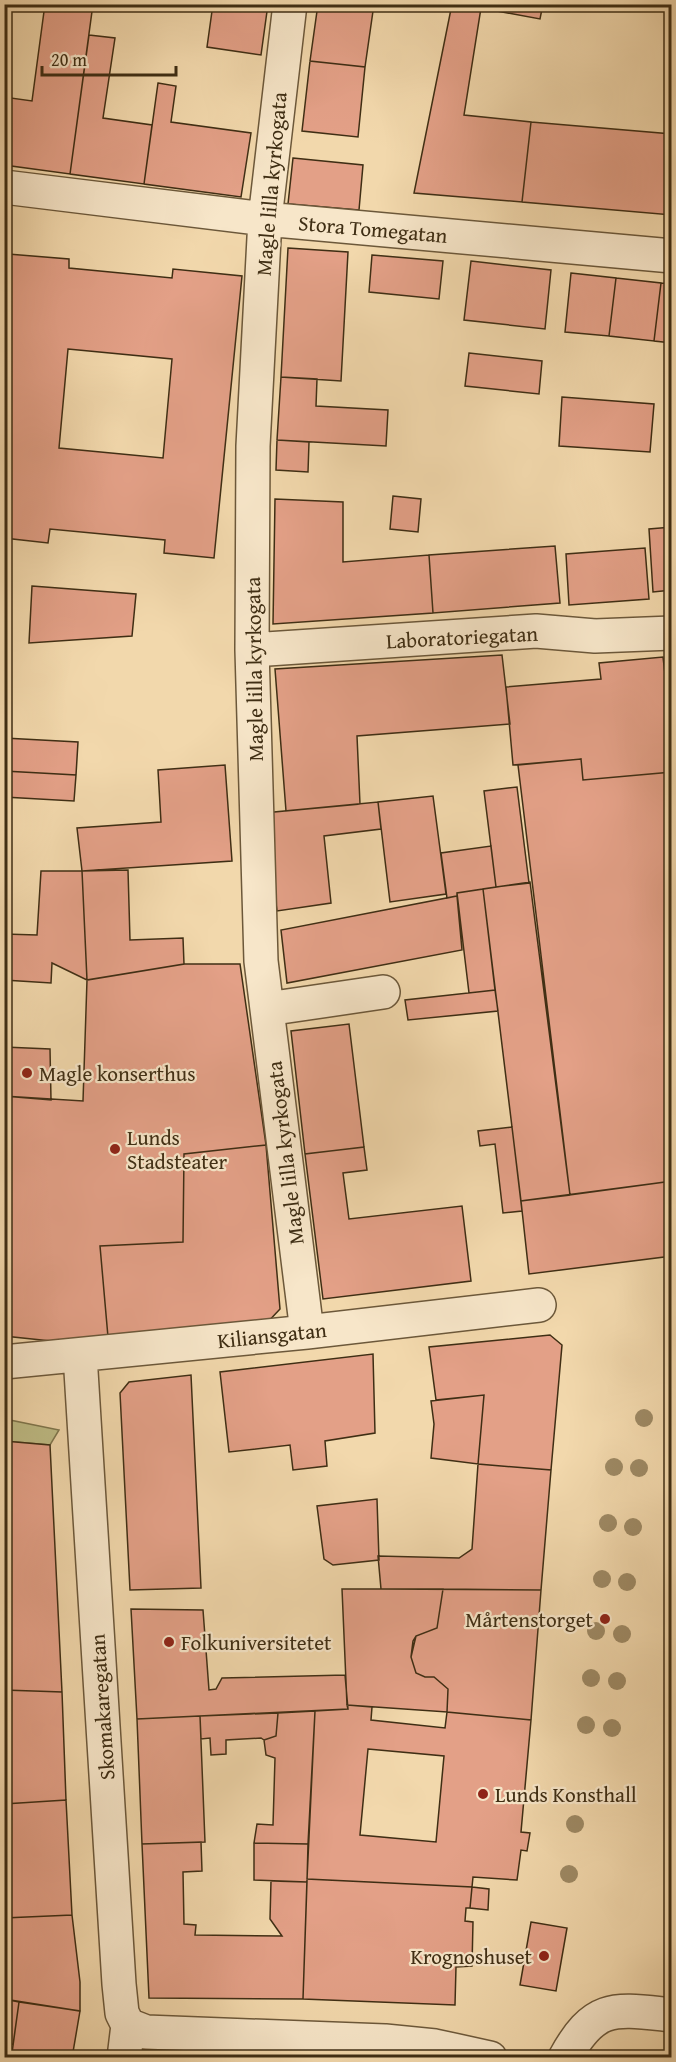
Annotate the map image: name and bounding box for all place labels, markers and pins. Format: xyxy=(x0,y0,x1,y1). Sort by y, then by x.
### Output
place label: Magle konserthus xyxy=(39,1058,195,1089)
marker: Magle konserthus xyxy=(20,1066,34,1080)
place label: Lunds Stadsteater xyxy=(127,1122,228,1177)
marker: Lunds Stadsteater xyxy=(108,1142,122,1156)
place label: Mårtenstorget xyxy=(465,1604,594,1635)
marker: Mårtenstorget xyxy=(598,1612,612,1626)
place label: Folkuniversitetet xyxy=(181,1627,332,1658)
marker: Folkuniversitetet xyxy=(162,1635,176,1649)
place label: Lunds Konsthall xyxy=(495,1779,637,1810)
marker: Lunds Konsthall xyxy=(476,1787,490,1801)
place label: Krognoshuset xyxy=(410,1941,533,1972)
marker: Krognoshuset xyxy=(537,1949,551,1963)

